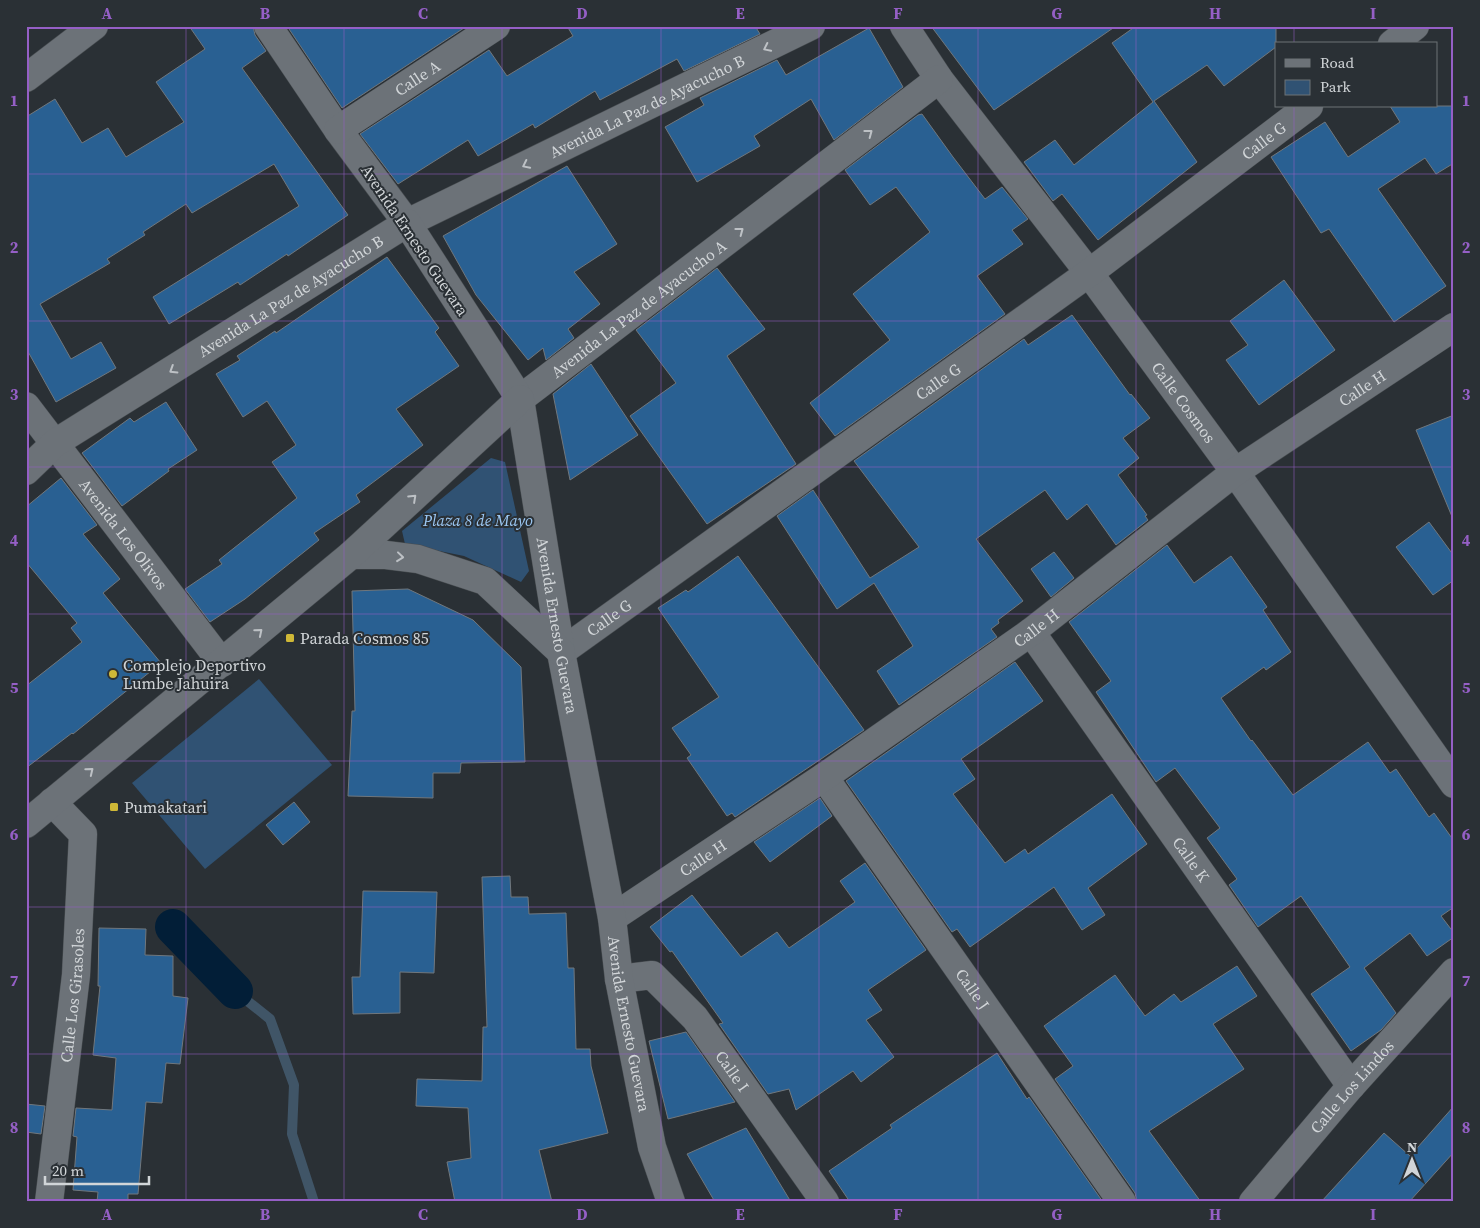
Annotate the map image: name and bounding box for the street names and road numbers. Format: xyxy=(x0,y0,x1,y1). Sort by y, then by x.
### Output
street label: Avenida La Paz de Ayacucho B xyxy=(546,49,748,163)
street label: Calle A xyxy=(390,55,445,101)
street label: Calle G xyxy=(1237,116,1290,165)
street label: Avenida Ernesto Guevara xyxy=(356,160,474,321)
street label: Avenida La Paz de Ayacucho B xyxy=(194,230,387,362)
street label: Avenida La Paz de Ayacucho A xyxy=(546,234,731,383)
street label: Calle Cosmos xyxy=(1147,357,1221,447)
street label: Calle G xyxy=(911,358,965,405)
street label: Calle H xyxy=(1334,364,1390,411)
street label: Avenida Los Olivos xyxy=(74,474,173,594)
street label: Avenida Ernesto Guevara xyxy=(532,536,584,716)
street label: Calle G xyxy=(582,594,636,641)
street label: Calle H xyxy=(1009,603,1064,652)
street label: Calle K xyxy=(1168,832,1215,886)
street label: Calle H xyxy=(675,834,731,881)
street label: Calle Los Girasoles xyxy=(55,928,89,1064)
street label: Avenida Ernesto Guevara xyxy=(603,935,656,1115)
street label: Calle J xyxy=(951,964,995,1014)
street label: Calle Los Lindos xyxy=(1305,1035,1399,1138)
street label: Calle I xyxy=(710,1046,755,1096)

